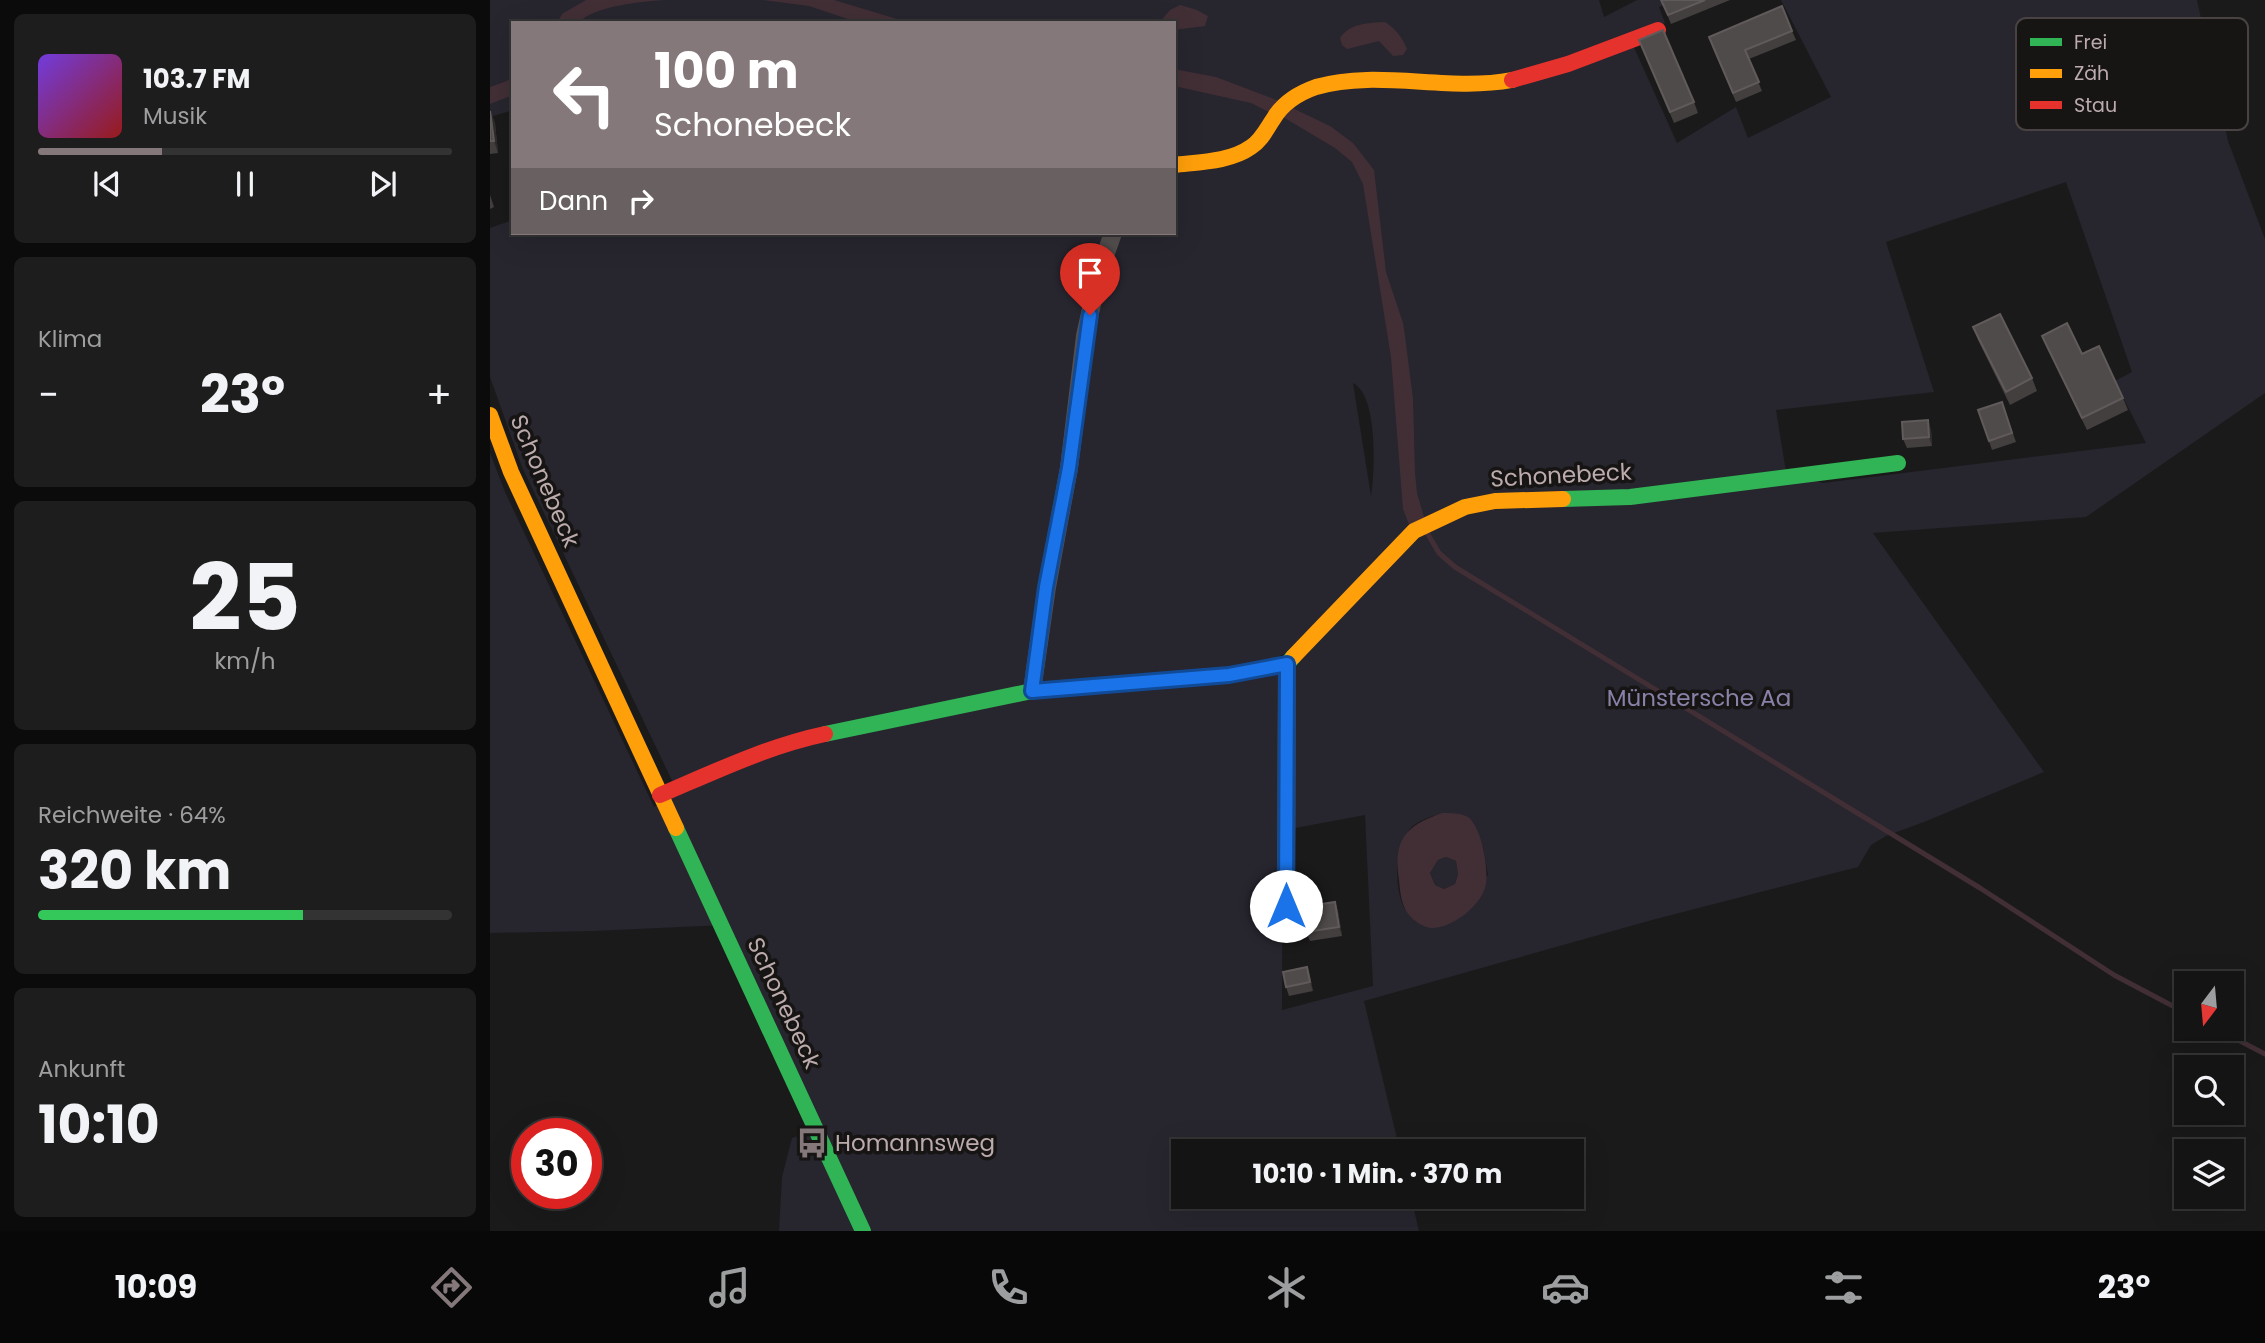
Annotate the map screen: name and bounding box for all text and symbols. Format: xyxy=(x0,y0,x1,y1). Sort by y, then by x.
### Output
legend xyxy=(2016,18,2248,130)
text: Frei xyxy=(2074,29,2107,56)
text: 100 m xyxy=(654,37,799,105)
icon: left xyxy=(539,49,630,140)
text: Zäh xyxy=(2074,60,2109,87)
text: 103.7 FM xyxy=(143,61,250,97)
text: Stau xyxy=(2074,92,2117,119)
text: Musik xyxy=(143,100,207,132)
text: Schonebeck xyxy=(654,102,851,147)
icon: previous xyxy=(88,165,126,203)
icon: pause xyxy=(226,165,264,203)
icon: next xyxy=(364,165,402,203)
icon: right xyxy=(622,182,660,220)
text: Dann xyxy=(539,183,608,219)
pin xyxy=(1060,243,1120,315)
icon: arrive xyxy=(1071,254,1109,292)
text: Klima xyxy=(38,323,102,355)
text: 23° xyxy=(200,358,285,431)
text: − xyxy=(38,368,59,421)
text: + xyxy=(426,368,452,421)
street label: Schonebeck xyxy=(503,410,587,553)
street label: Schonebeck xyxy=(1490,455,1633,495)
text: 25 xyxy=(189,534,301,662)
text: km/h xyxy=(214,645,276,677)
park label: Münstersche Aa xyxy=(1607,682,1791,714)
text: Reichweite · 64% xyxy=(38,799,226,831)
text: 320 km xyxy=(38,834,231,907)
position arrow xyxy=(1249,869,1323,943)
street label: Schonebeck xyxy=(740,932,828,1074)
north arrow xyxy=(2174,971,2244,1041)
map controls xyxy=(2174,971,2244,1209)
text: Ankunft xyxy=(38,1053,125,1085)
button: search xyxy=(2174,1055,2244,1125)
text: 10:10 xyxy=(38,1088,160,1161)
speed limit sign: 30 xyxy=(511,1118,602,1209)
bus stop icon: Homannsweg xyxy=(795,1126,829,1160)
place label: Homannsweg xyxy=(835,1127,995,1159)
button: layers xyxy=(2174,1139,2244,1209)
text: 10:10 · 1 Min. · 370 m xyxy=(1253,1156,1502,1192)
icon: directions xyxy=(427,1263,476,1312)
icon: music xyxy=(705,1263,754,1312)
icon: phone xyxy=(984,1263,1033,1312)
icon: climate xyxy=(1262,1263,1311,1312)
icon: car xyxy=(1541,1263,1590,1312)
icon: filters xyxy=(1819,1263,1868,1312)
text: 10:09 xyxy=(115,1264,197,1309)
text: 23° xyxy=(2098,1264,2150,1309)

